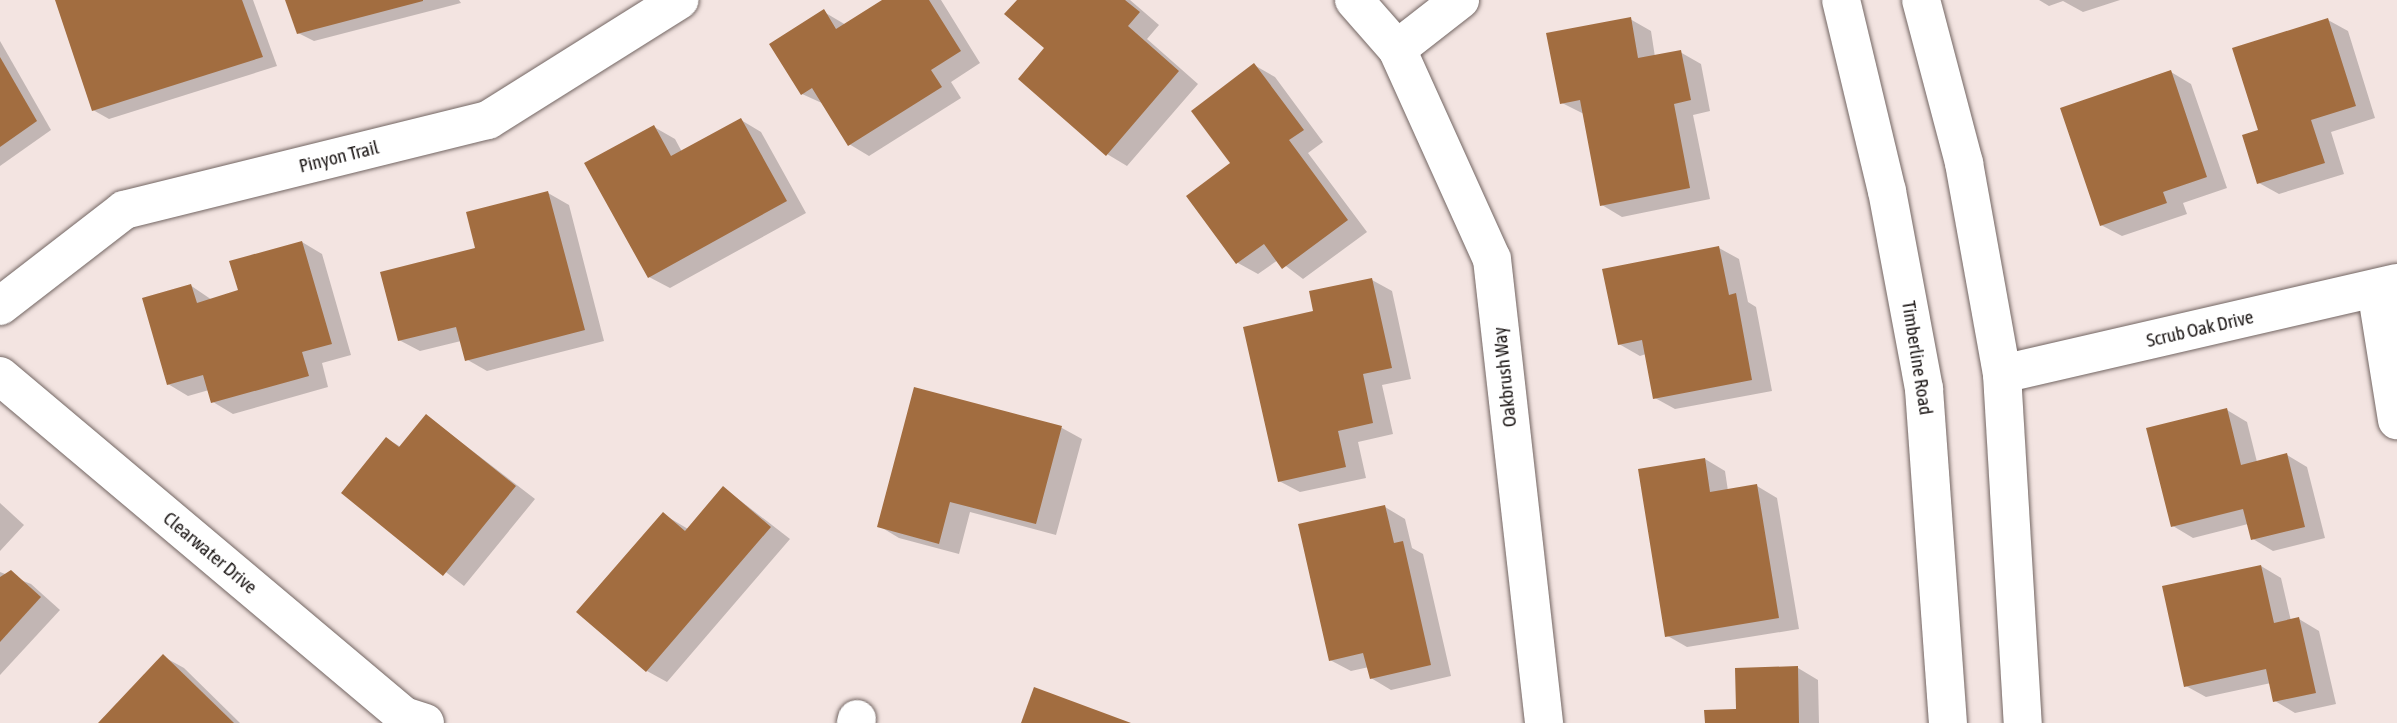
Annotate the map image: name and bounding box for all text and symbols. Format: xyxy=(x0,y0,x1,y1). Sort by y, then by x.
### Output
street label: Pinyon Trail xyxy=(297,136,381,178)
street label: Timberline Road xyxy=(1897,299,1937,417)
street label: Scrub Oak Drive xyxy=(2144,306,2256,352)
street label: Oakbrush Way xyxy=(1488,326,1522,428)
street label: Clearwater Drive xyxy=(158,507,262,599)

